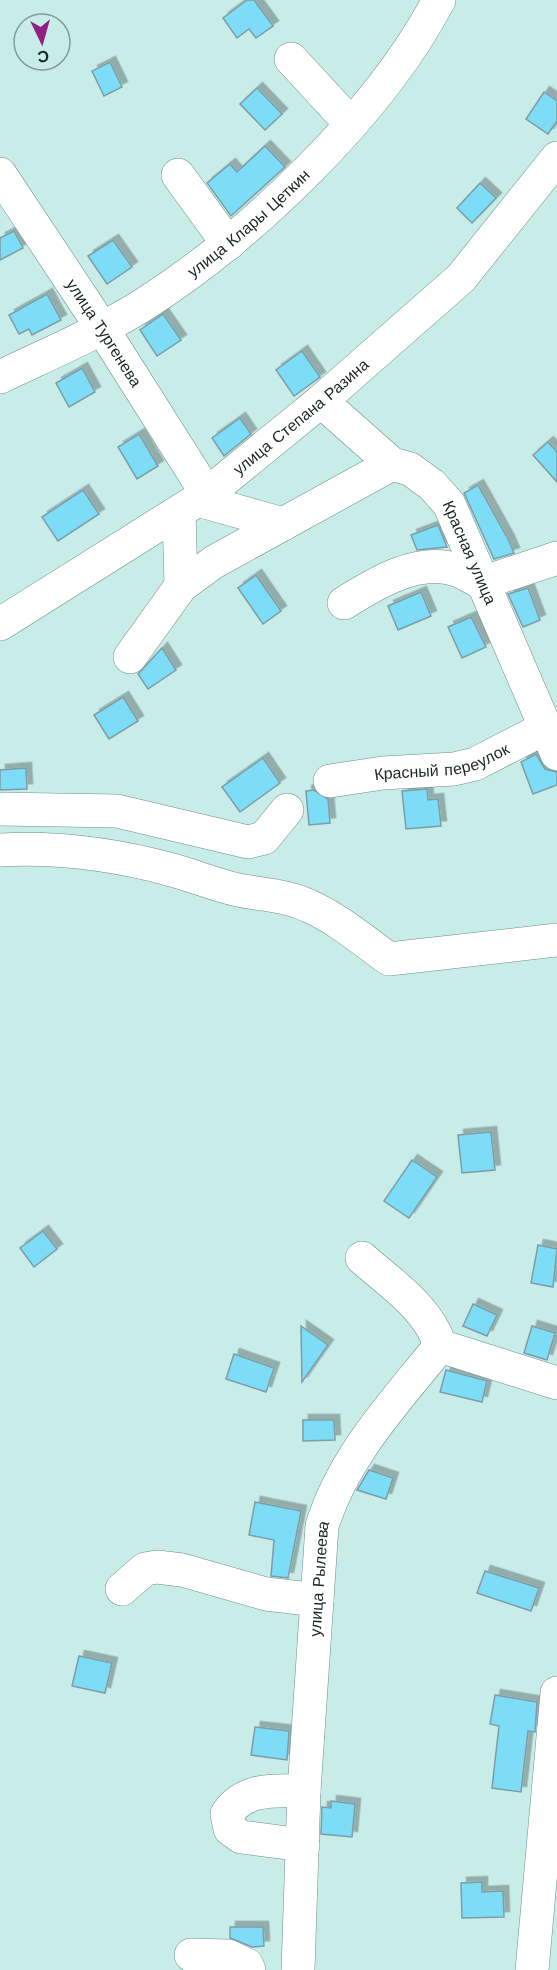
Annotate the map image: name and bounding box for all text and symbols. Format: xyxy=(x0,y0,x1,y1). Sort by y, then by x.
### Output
north arrow xyxy=(12,12,72,72)
text: С xyxy=(36,46,50,66)
street label: улица Клары Цеткин xyxy=(184,165,314,281)
street label: улица Тургенева xyxy=(62,276,146,390)
street label: улица Степана Разина xyxy=(229,355,373,479)
street label: Красная улица xyxy=(439,498,500,607)
street label: Красный переулок xyxy=(373,739,513,784)
street label: улица Рылеева xyxy=(306,1518,333,1637)

